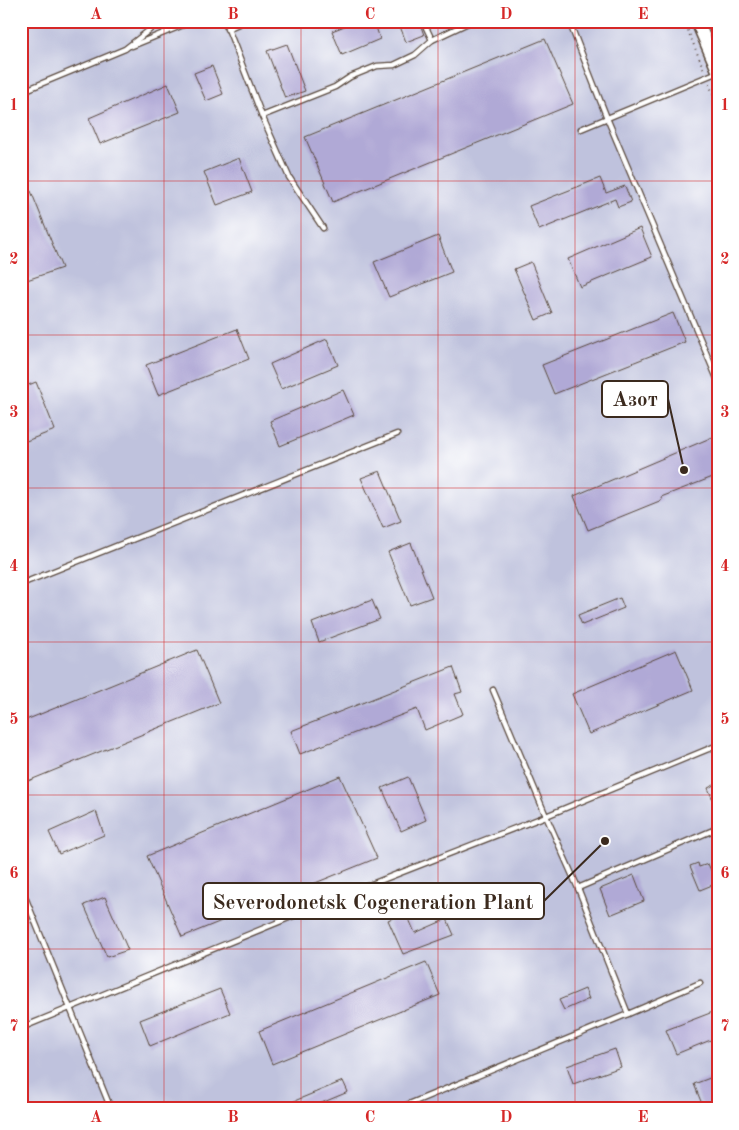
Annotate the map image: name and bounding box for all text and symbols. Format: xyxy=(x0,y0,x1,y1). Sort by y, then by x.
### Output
text: A xyxy=(90,7,102,23)
text: B xyxy=(227,7,239,23)
text: C xyxy=(365,7,375,23)
text: D xyxy=(500,7,512,23)
text: E xyxy=(637,7,649,23)
text: 1 xyxy=(9,98,19,114)
text: 1 xyxy=(720,98,730,114)
text: 2 xyxy=(9,252,19,268)
text: 2 xyxy=(720,252,730,268)
callout: Азот xyxy=(602,381,668,417)
text: Азот xyxy=(612,390,658,411)
text: 3 xyxy=(9,405,19,421)
text: 3 xyxy=(720,405,730,421)
text: 4 xyxy=(9,559,19,575)
text: 4 xyxy=(720,559,730,575)
text: 5 xyxy=(9,712,19,728)
text: 5 xyxy=(720,712,730,728)
text: 6 xyxy=(9,866,19,882)
text: 6 xyxy=(720,866,730,882)
callout: Severodonetsk Cogeneration Plant xyxy=(203,883,544,919)
text: Severodonetsk Cogeneration Plant xyxy=(213,893,534,914)
text: 7 xyxy=(9,1019,19,1035)
text: 7 xyxy=(720,1019,730,1035)
text: A xyxy=(90,1110,102,1126)
text: B xyxy=(227,1110,239,1126)
text: C xyxy=(365,1110,375,1126)
text: D xyxy=(500,1110,512,1126)
text: E xyxy=(637,1110,649,1126)

